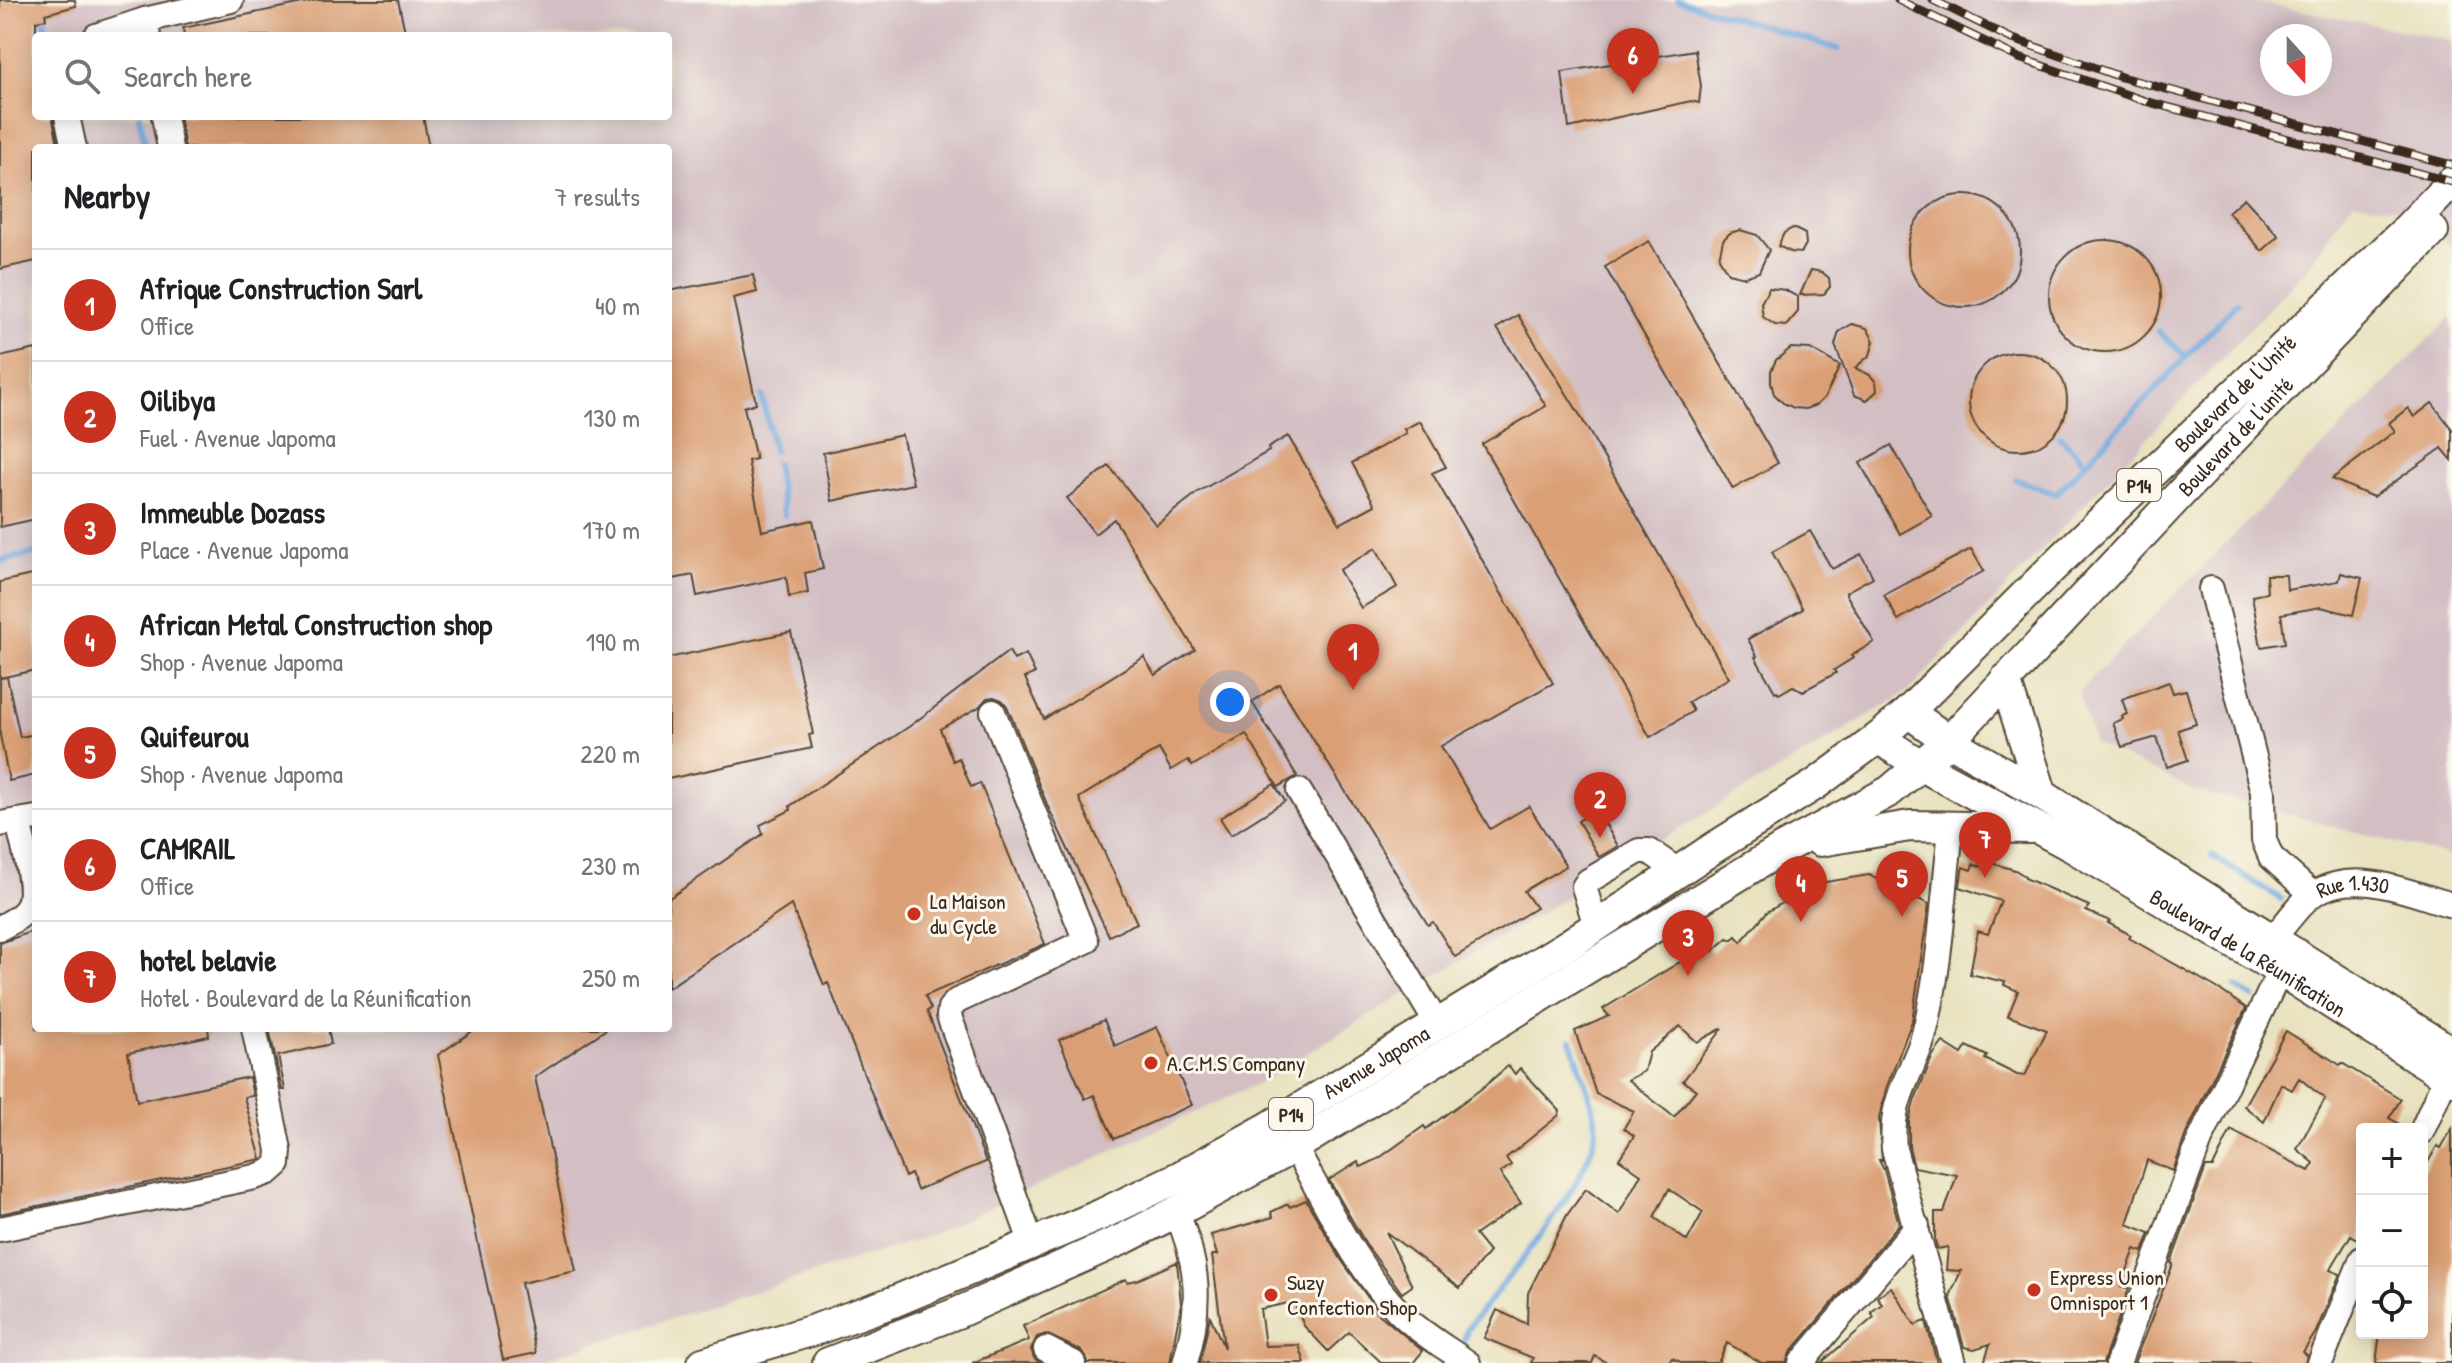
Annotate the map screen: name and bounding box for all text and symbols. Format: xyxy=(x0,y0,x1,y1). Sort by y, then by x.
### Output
north arrow xyxy=(2260,24,2332,96)
pin: 6 xyxy=(1607,28,1659,94)
search box xyxy=(32,32,672,120)
icon: search xyxy=(60,54,104,98)
text: Search here xyxy=(124,56,252,96)
text: Nearby xyxy=(64,173,150,219)
text: 7 results xyxy=(555,179,640,214)
text: Afrique Construction Sarl xyxy=(140,268,422,308)
text: 1 xyxy=(85,288,95,323)
text: 40 m xyxy=(595,288,640,323)
text: Office xyxy=(140,308,194,343)
street label: Boulevard de l'Unité xyxy=(2167,328,2303,459)
street label: Boulevard de l'unité xyxy=(2171,370,2300,503)
text: Oilibya xyxy=(140,380,215,420)
text: 2 xyxy=(84,400,96,435)
text: 130 m xyxy=(584,400,640,435)
text: Fuel · Avenue Japoma xyxy=(140,420,336,455)
road number: P14 xyxy=(2117,469,2161,501)
text: Immeuble Dozass xyxy=(140,492,325,532)
text: 3 xyxy=(84,512,96,547)
text: 170 m xyxy=(582,512,640,547)
text: Place · Avenue Japoma xyxy=(140,532,348,567)
text: African Metal Construction shop xyxy=(140,604,492,644)
text: 4 xyxy=(85,624,95,659)
text: 190 m xyxy=(586,624,640,659)
pin: 1 xyxy=(1327,624,1379,690)
text: Shop · Avenue Japoma xyxy=(140,644,343,679)
your location xyxy=(1210,682,1250,722)
text: Quifeurou xyxy=(140,716,249,756)
text: 5 xyxy=(85,736,96,771)
text: 220 m xyxy=(580,736,640,771)
text: Shop · Avenue Japoma xyxy=(140,756,343,791)
pin: 2 xyxy=(1574,772,1626,838)
pin: 7 xyxy=(1959,812,2011,878)
text: CAMRAIL xyxy=(140,828,235,868)
text: 6 xyxy=(85,848,95,883)
text: 230 m xyxy=(581,848,640,883)
pin: 5 xyxy=(1876,851,1928,917)
pin: 4 xyxy=(1775,856,1827,922)
street label: Rue 1.430 xyxy=(2311,867,2392,905)
text: Office xyxy=(140,868,194,903)
street label: Boulevard de la Réunification xyxy=(2144,881,2352,1024)
place label: La Maison du Cycle xyxy=(930,886,1006,941)
marker: La Maison du Cycle xyxy=(905,905,923,923)
pin: 3 xyxy=(1662,910,1714,976)
text: hotel belavie xyxy=(140,940,277,980)
text: 7 xyxy=(84,960,96,995)
text: 250 m xyxy=(582,960,640,995)
text: Hotel · Boulevard de la Réunification xyxy=(140,980,471,1015)
street label: Avenue Japoma xyxy=(1317,1018,1435,1106)
place label: A.C.M.S Company xyxy=(1167,1048,1305,1078)
marker: A.C.M.S Company xyxy=(1142,1054,1160,1072)
road number: P14 xyxy=(1269,1098,1313,1130)
map controls xyxy=(2356,1123,2428,1339)
button: + xyxy=(2356,1123,2428,1195)
button: − xyxy=(2356,1195,2428,1267)
place label: Express Union Omnisport 1 xyxy=(2050,1262,2164,1317)
place label: Suzy Confection Shop xyxy=(1287,1267,1418,1322)
button: locate xyxy=(2356,1267,2428,1339)
marker: Express Union Omnisport 1 xyxy=(2025,1281,2043,1299)
marker: Suzy Confection Shop xyxy=(1262,1286,1280,1304)

